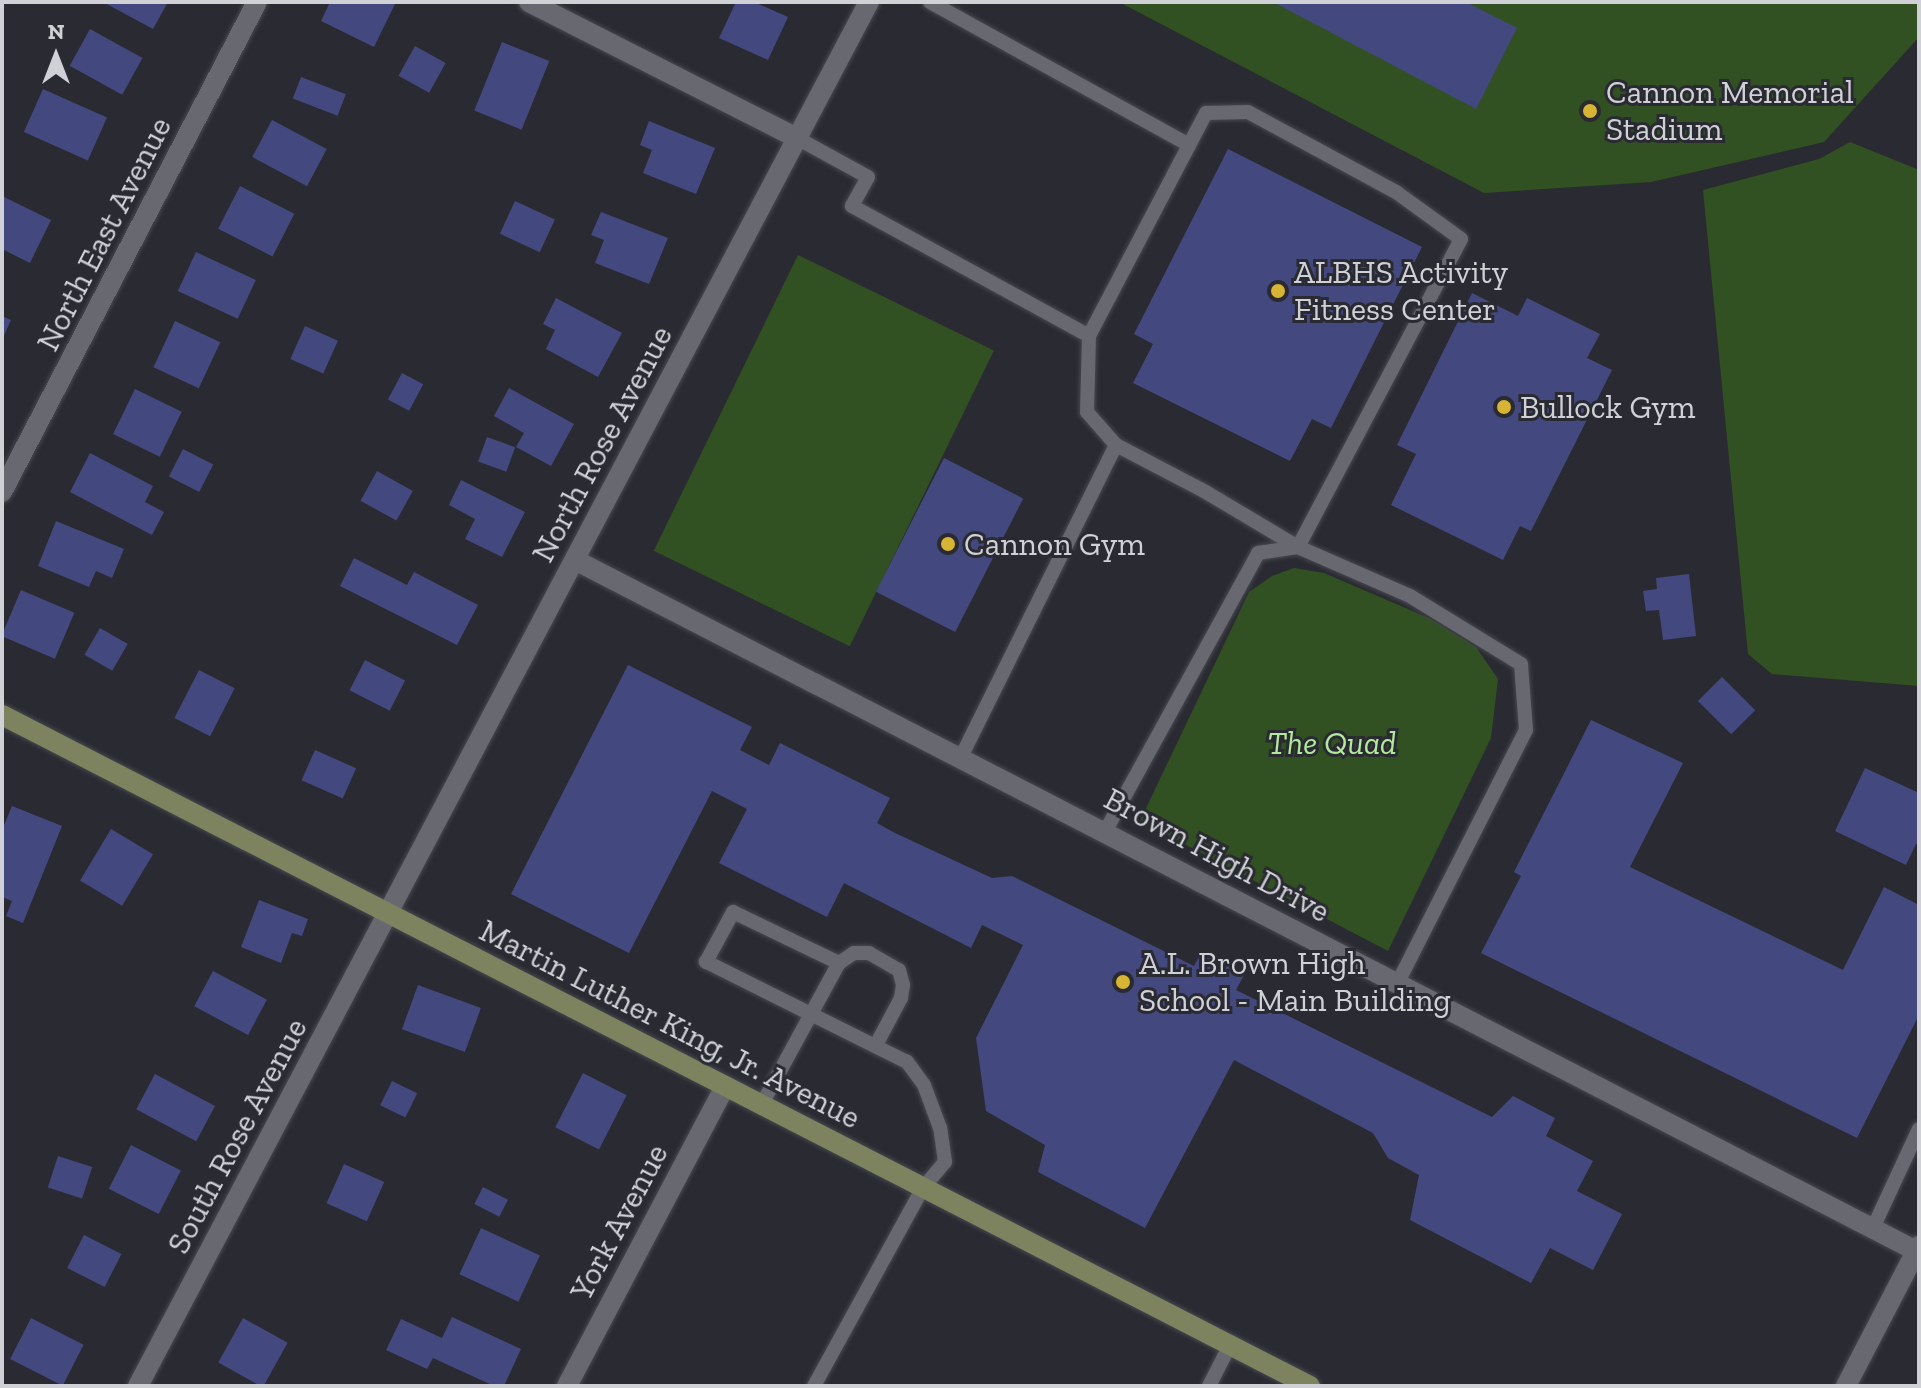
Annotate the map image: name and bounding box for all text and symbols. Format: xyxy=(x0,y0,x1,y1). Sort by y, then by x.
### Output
north arrow xyxy=(16,16,96,96)
text: N xyxy=(48,18,64,45)
place label: Cannon Memorial Stadium xyxy=(1606,74,1854,149)
marker: Cannon Memorial Stadium xyxy=(1581,102,1599,120)
street label: North East Avenue xyxy=(28,110,180,358)
place label: ALBHS Activity Fitness Center xyxy=(1294,254,1509,329)
marker: ALBHS Activity Fitness Center xyxy=(1269,282,1287,300)
street label: North Rose Avenue xyxy=(523,319,681,569)
place label: Bullock Gym xyxy=(1520,388,1695,426)
marker: Bullock Gym xyxy=(1495,398,1513,416)
place label: Cannon Gym xyxy=(964,525,1145,563)
marker: Cannon Gym xyxy=(939,535,957,553)
park label: The Quad xyxy=(1268,724,1396,762)
street label: Brown High Drive xyxy=(1098,779,1336,931)
street label: Martin Luther King, Jr. Avenue xyxy=(472,911,868,1137)
place label: A.L. Brown High School - Main Building xyxy=(1139,945,1451,1020)
marker: A.L. Brown High School - Main Building xyxy=(1114,973,1132,991)
street label: South Rose Avenue xyxy=(159,1011,315,1261)
street label: York Avenue xyxy=(562,1137,676,1307)

